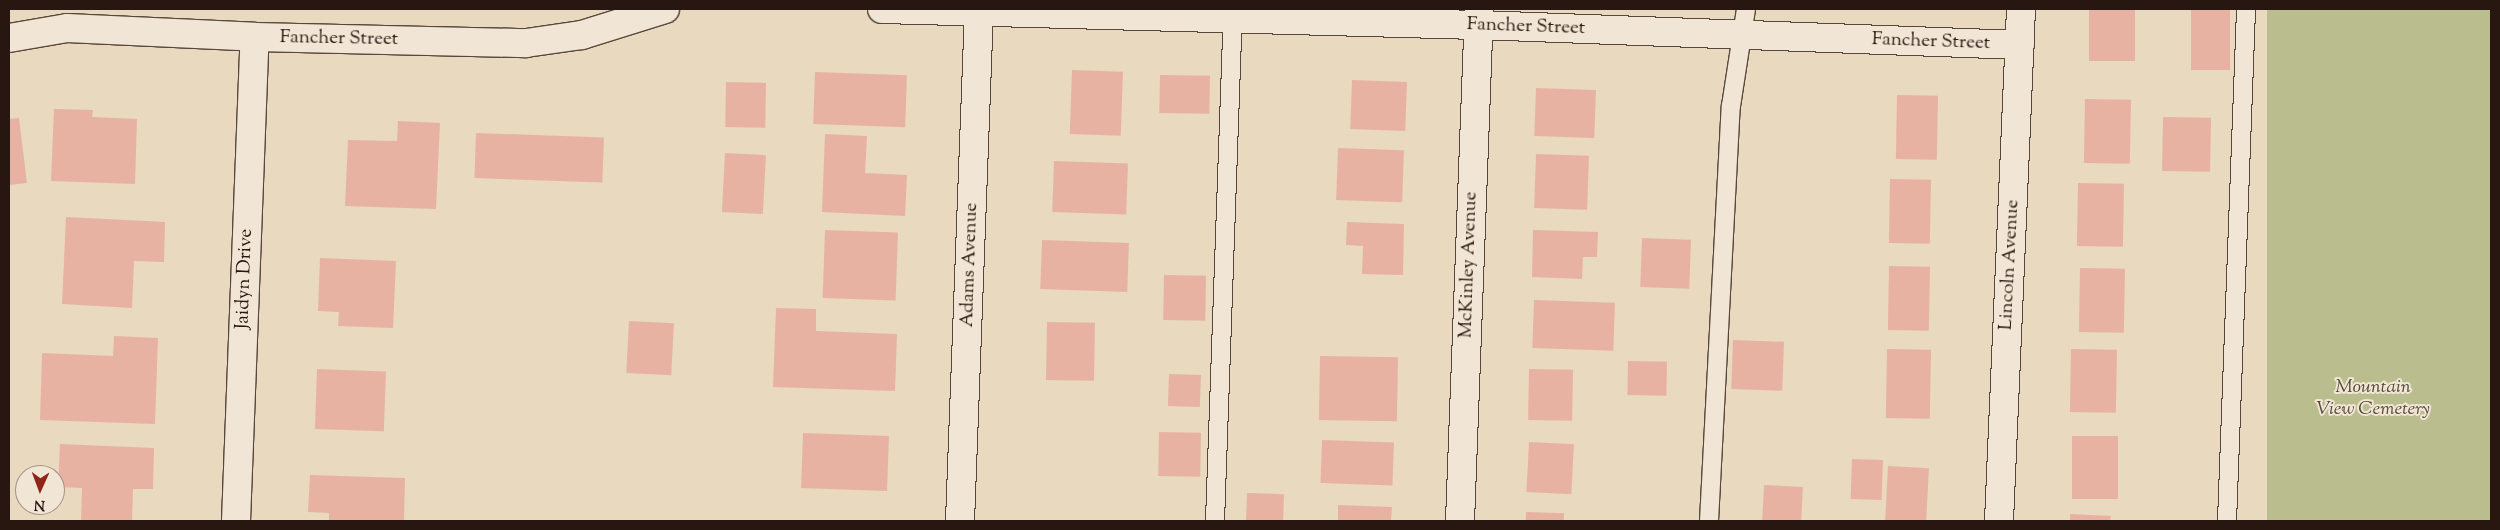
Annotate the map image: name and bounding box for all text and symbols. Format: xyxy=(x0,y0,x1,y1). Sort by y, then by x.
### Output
street label: Fancher Street xyxy=(1466,14,1586,40)
street label: Fancher Street xyxy=(280,27,398,51)
street label: Fancher Street xyxy=(1871,29,1991,55)
street label: McKinley Avenue xyxy=(1455,191,1483,339)
street label: Lincoln Avenue xyxy=(1995,199,2025,331)
street label: Adams Avenue xyxy=(956,202,984,328)
street label: Jaidyn Drive xyxy=(232,228,258,330)
park label: Mountain View Cemetery xyxy=(2316,377,2430,421)
north arrow xyxy=(15,465,65,515)
text: N xyxy=(34,494,45,514)

